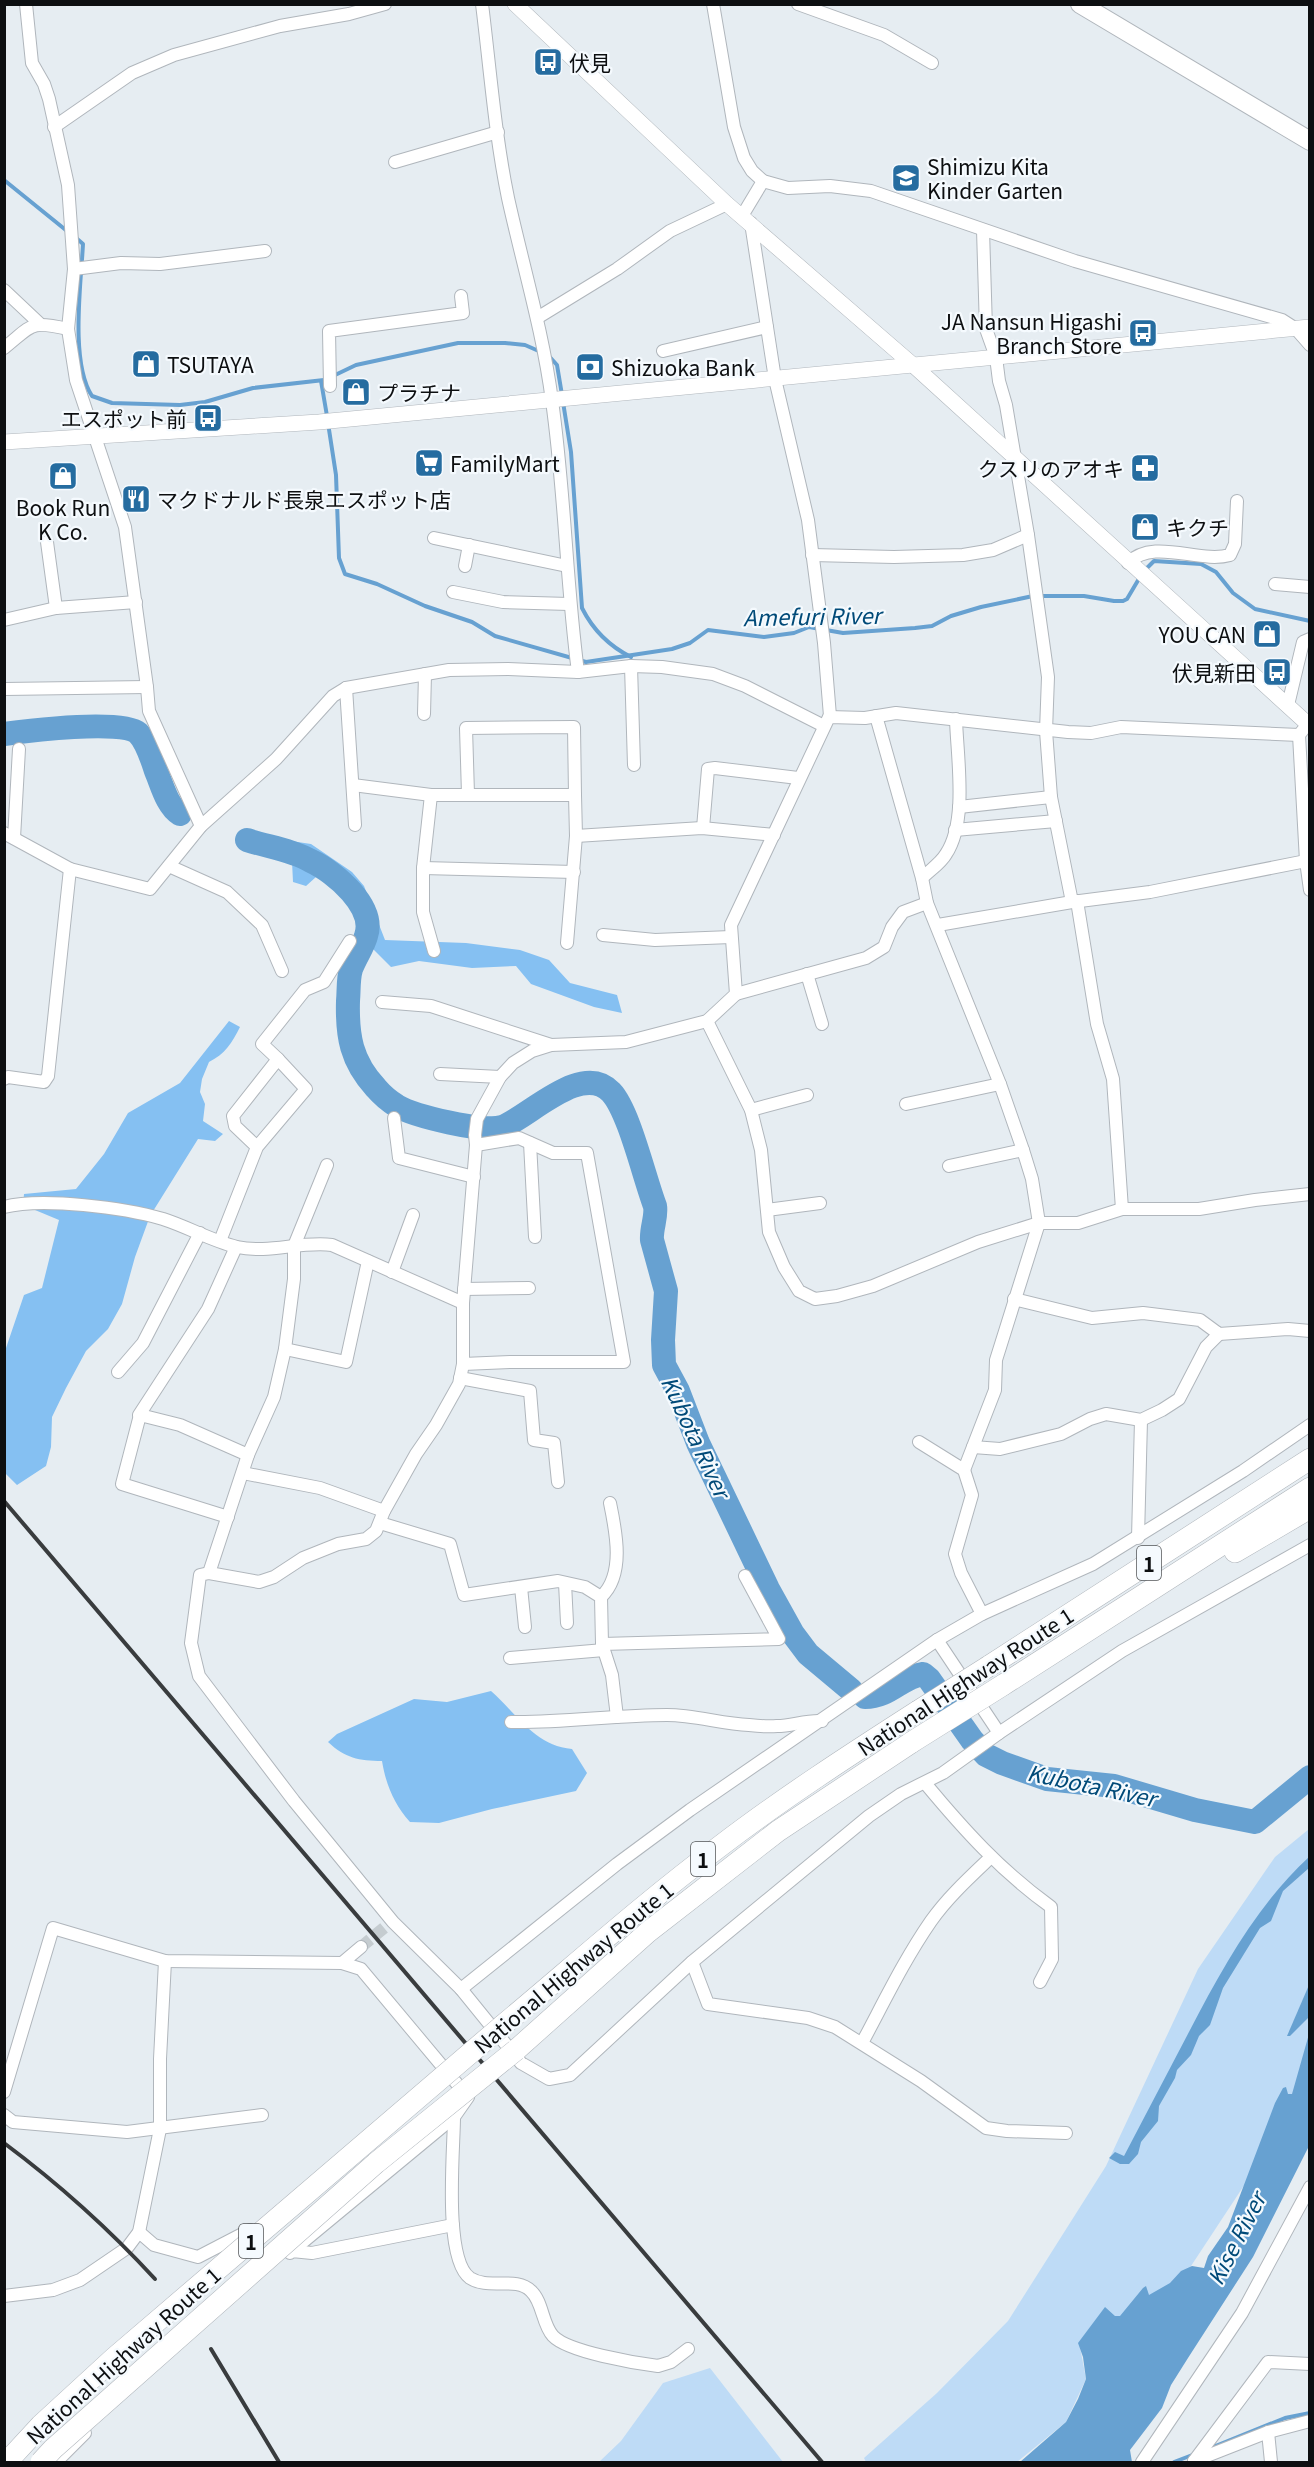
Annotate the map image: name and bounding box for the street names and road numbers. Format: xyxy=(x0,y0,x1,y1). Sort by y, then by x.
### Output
road number: 1 xyxy=(1137,1546,1161,1580)
street label: National Highway Route 1 xyxy=(851,1600,1079,1762)
road number: 1 xyxy=(691,1842,715,1876)
street label: National Highway Route 1 xyxy=(467,1874,679,2060)
road number: 1 xyxy=(239,2224,263,2258)
street label: National Highway Route 1 xyxy=(19,2260,227,2450)

